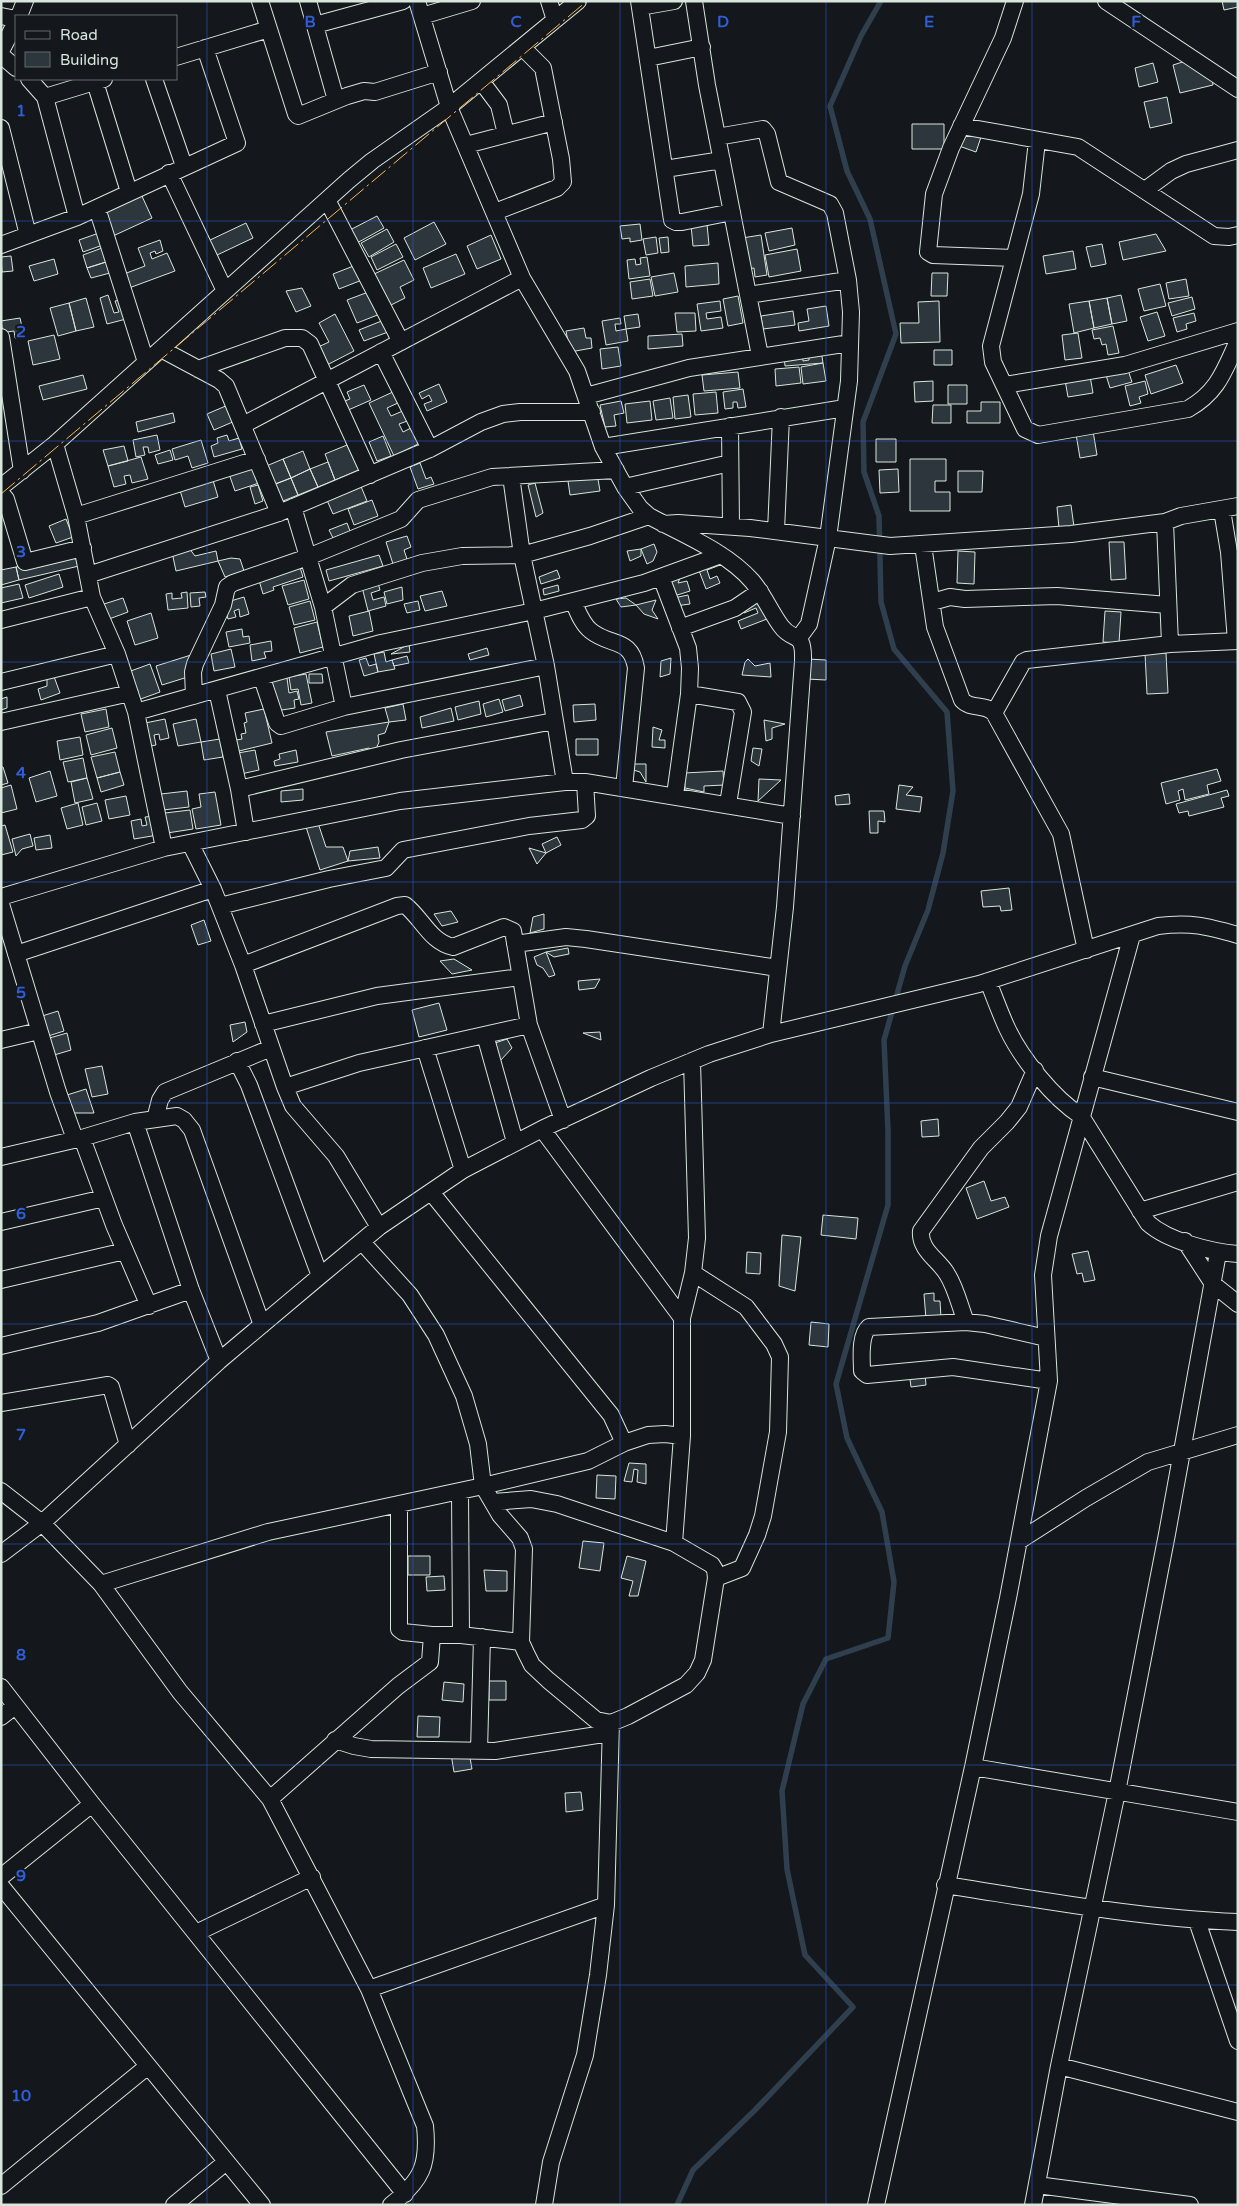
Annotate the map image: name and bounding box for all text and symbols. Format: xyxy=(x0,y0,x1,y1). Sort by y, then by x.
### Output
text: B xyxy=(304,12,316,32)
text: C xyxy=(510,12,522,32)
text: D xyxy=(717,12,729,32)
text: E xyxy=(924,12,934,32)
text: F xyxy=(1131,12,1141,32)
legend xyxy=(15,15,178,80)
text: Road xyxy=(60,26,98,44)
text: Building xyxy=(60,51,119,69)
text: 1 xyxy=(16,101,26,121)
text: 2 xyxy=(16,322,26,342)
text: 3 xyxy=(16,542,26,562)
text: 4 xyxy=(16,763,26,783)
text: 5 xyxy=(16,983,26,1003)
text: 6 xyxy=(16,1204,26,1224)
text: 7 xyxy=(16,1425,26,1445)
text: 8 xyxy=(16,1645,26,1665)
text: 9 xyxy=(16,1866,26,1886)
text: 10 xyxy=(11,2086,31,2106)

